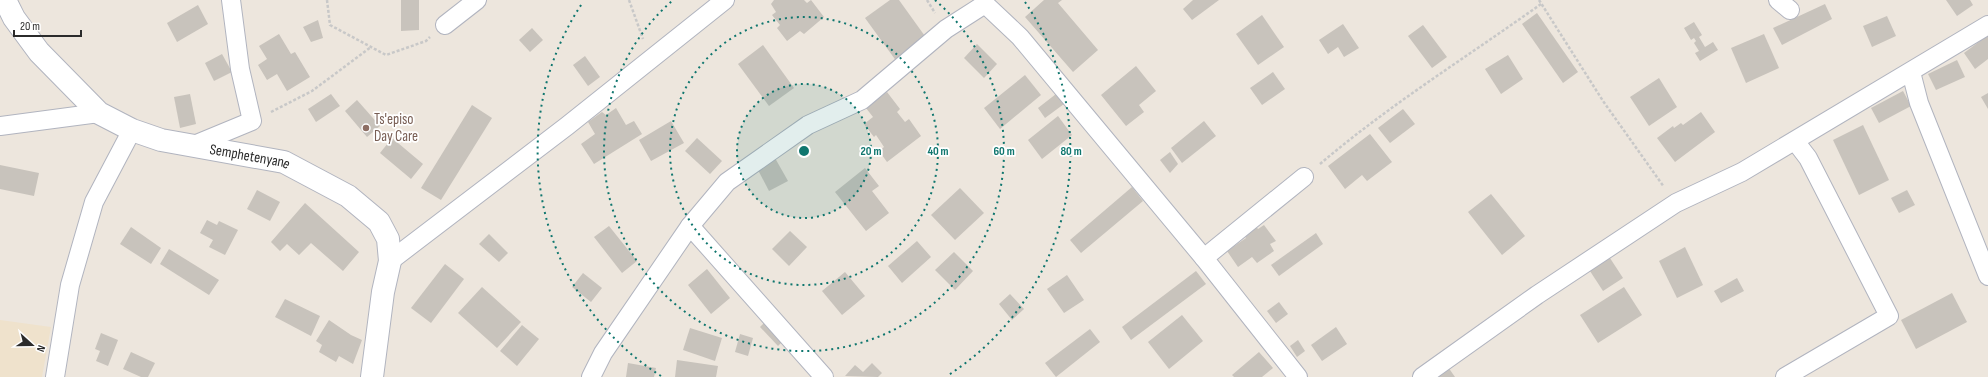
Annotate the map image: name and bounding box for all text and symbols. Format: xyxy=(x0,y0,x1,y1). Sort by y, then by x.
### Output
scale bar xyxy=(14,12,81,38)
text: 20 m xyxy=(20,19,40,34)
place label: Ts'episo Day Care xyxy=(374,110,418,146)
marker: Ts'episo Day Care xyxy=(361,123,371,133)
street label: Semphetenyane xyxy=(208,140,294,174)
centre of rings xyxy=(797,144,811,158)
text: 20 m xyxy=(861,144,881,159)
text: 40 m xyxy=(927,144,949,159)
text: 60 m xyxy=(993,144,1015,159)
text: 80 m xyxy=(1060,144,1082,159)
north arrow xyxy=(12,325,52,365)
text: N xyxy=(34,343,48,354)

